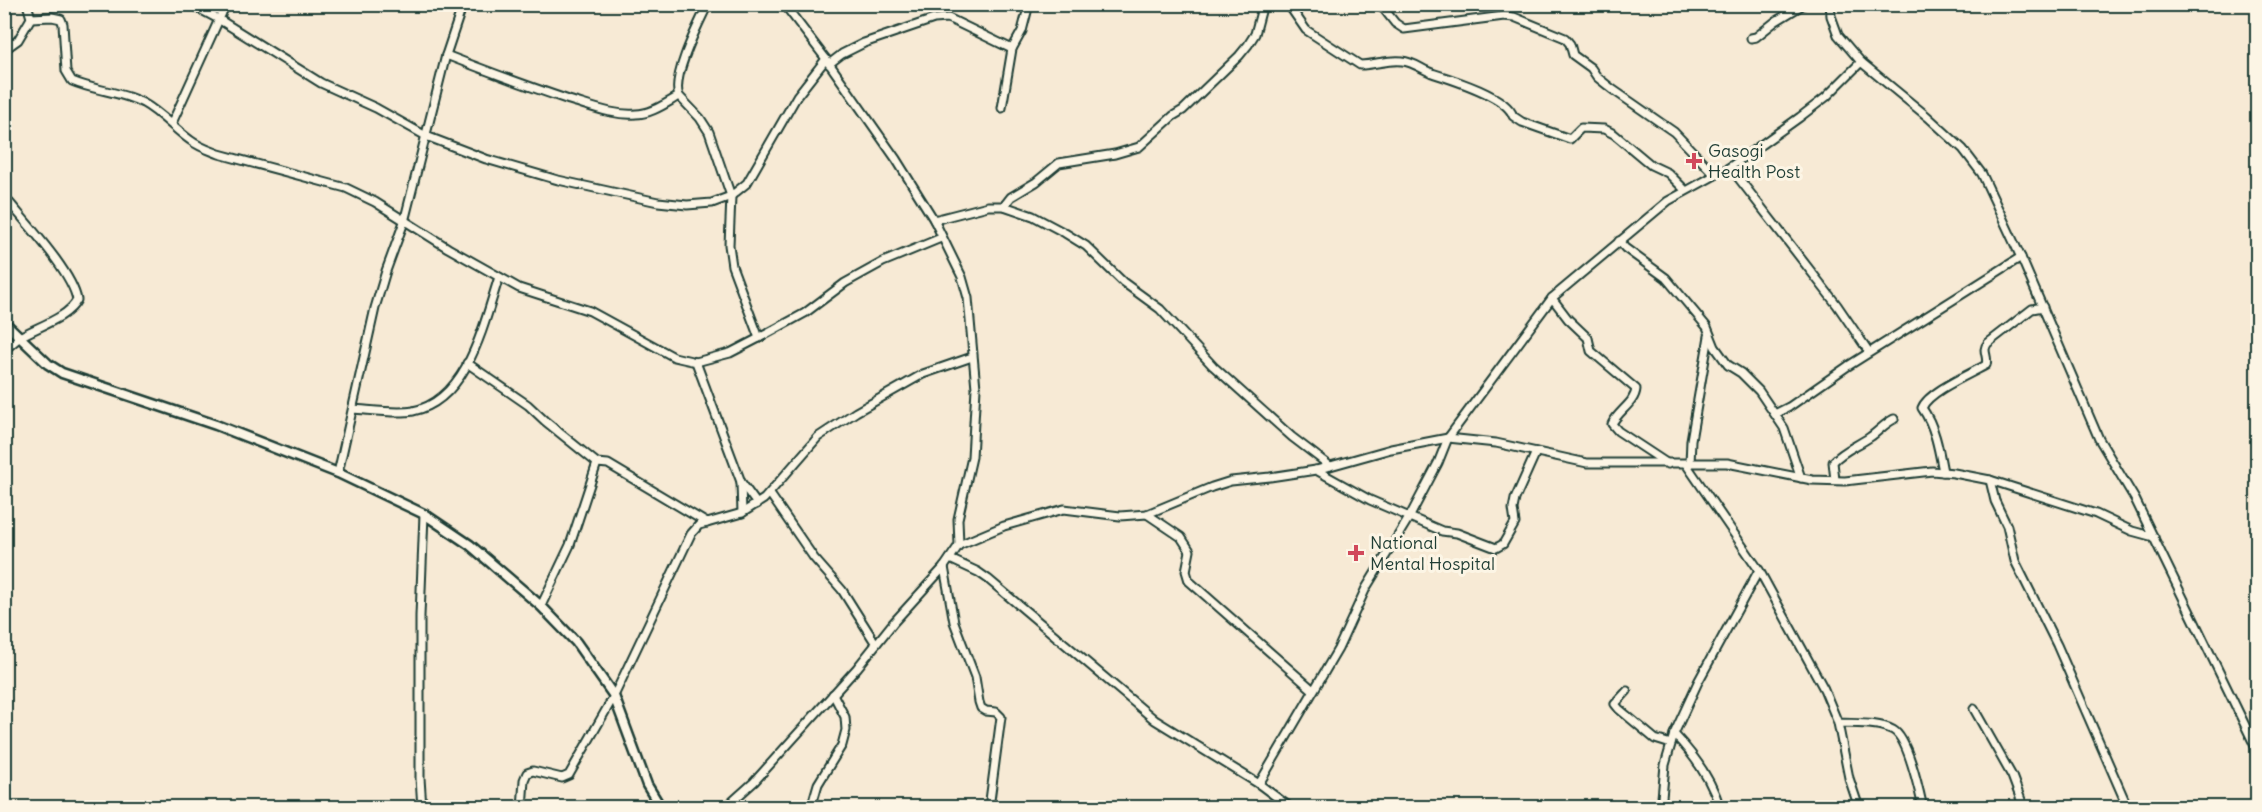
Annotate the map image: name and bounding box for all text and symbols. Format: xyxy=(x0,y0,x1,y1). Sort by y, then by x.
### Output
place label: Gasogi Health Post xyxy=(1708,139,1800,183)
marker: Gasogi Health Post xyxy=(1685,152,1703,170)
place label: National Mental Hospital xyxy=(1370,531,1495,575)
marker: National Mental Hospital xyxy=(1347,544,1365,562)

